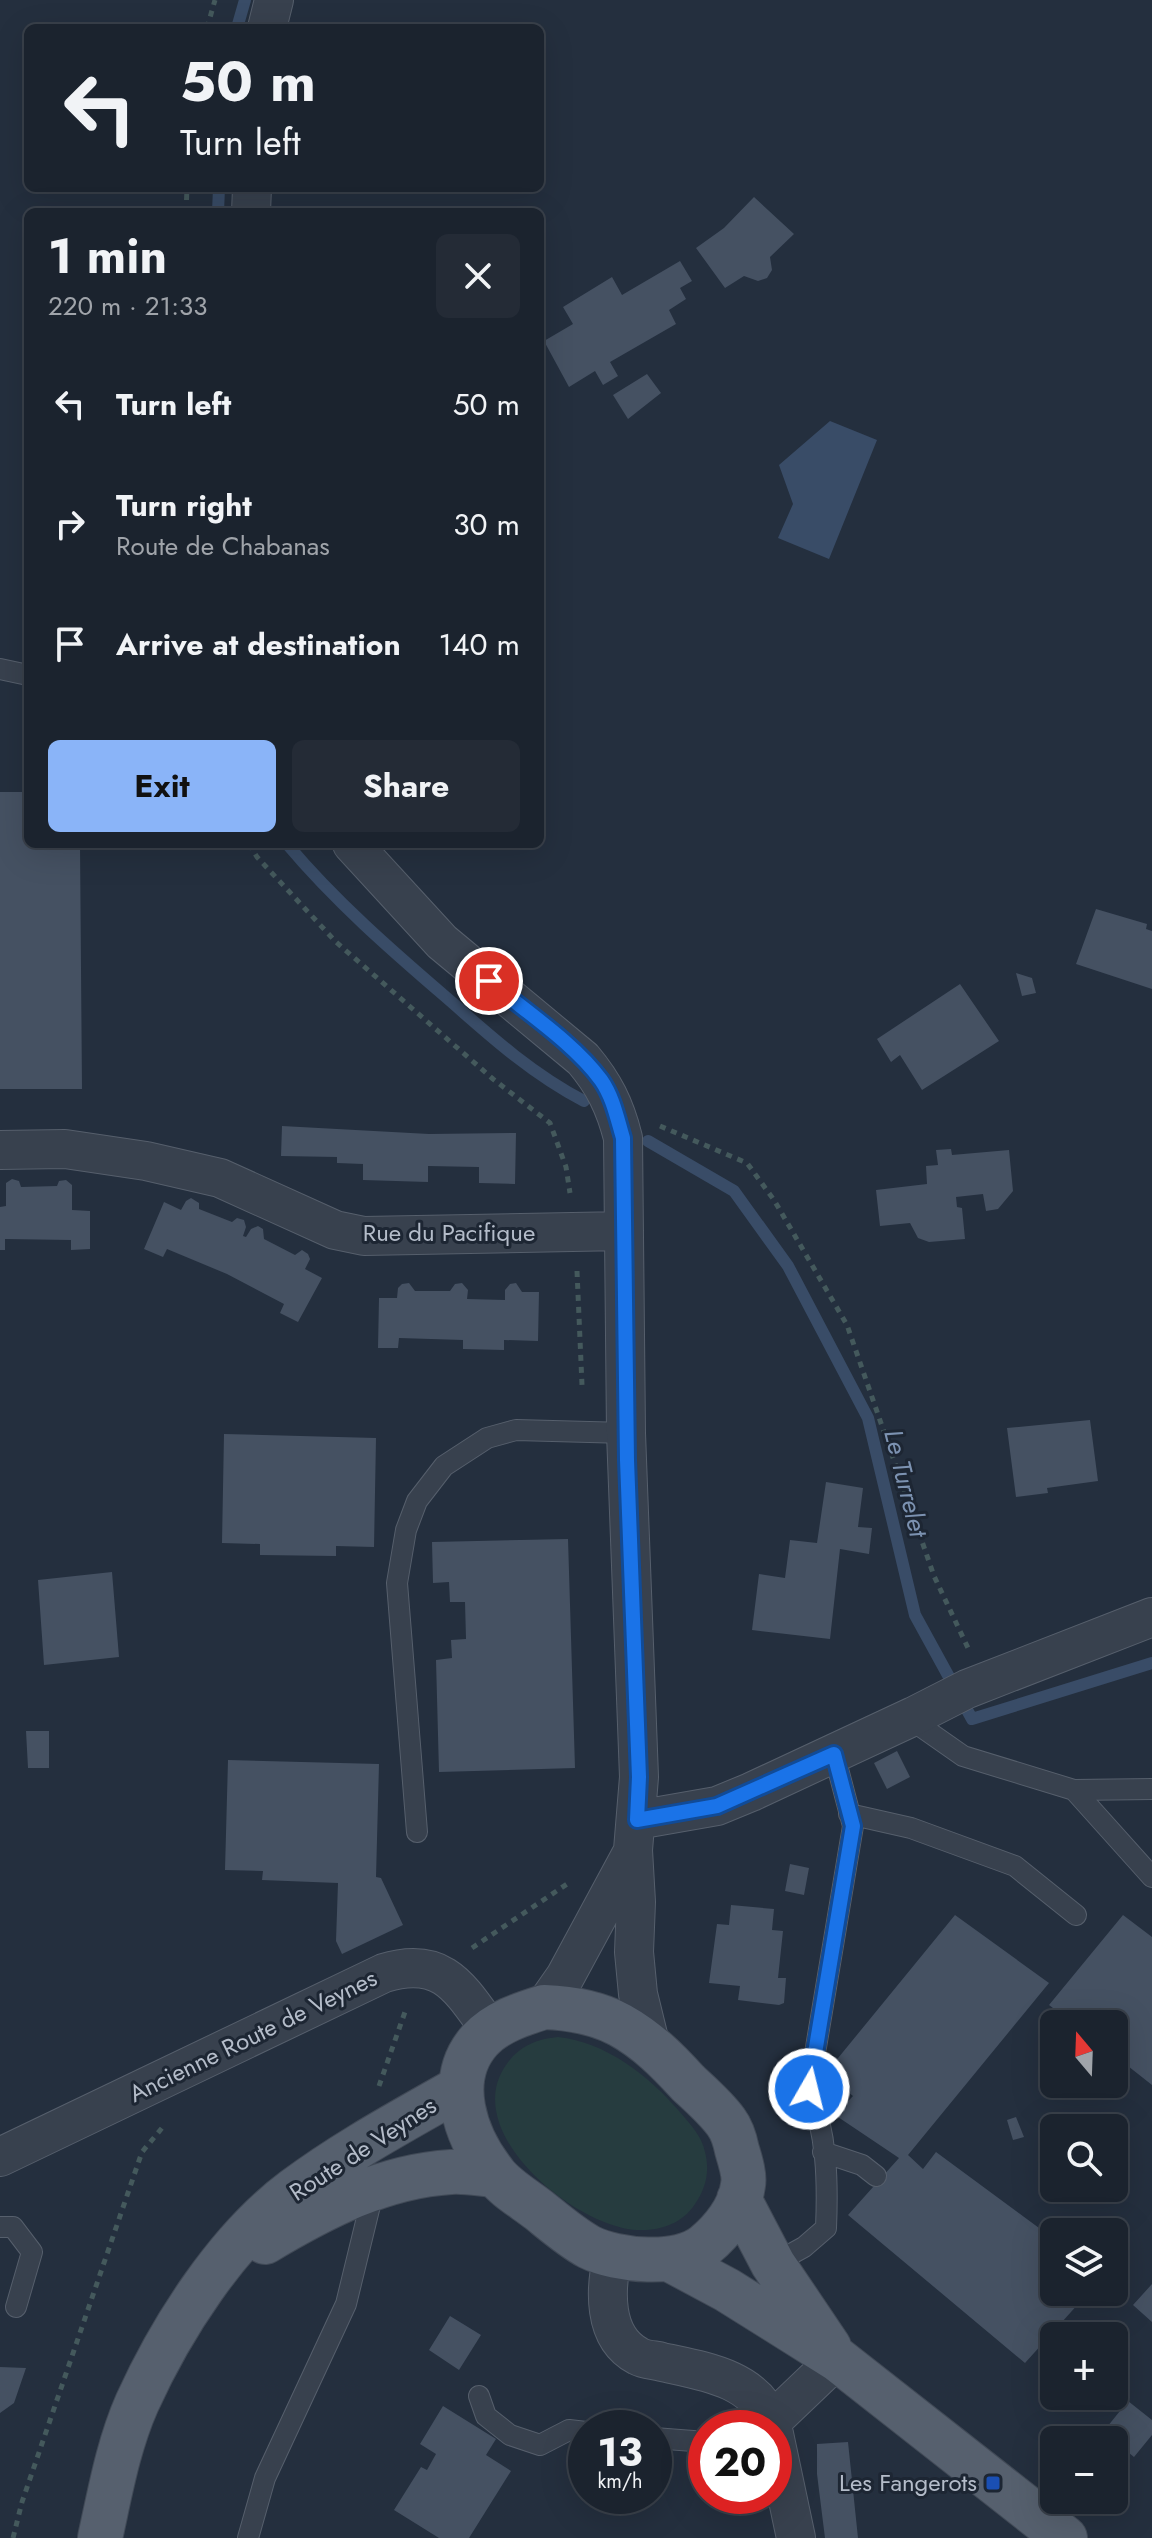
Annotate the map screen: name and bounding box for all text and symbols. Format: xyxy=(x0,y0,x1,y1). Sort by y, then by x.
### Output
text: 50 m xyxy=(180,41,316,122)
icon: left xyxy=(48,56,152,160)
text: Turn left xyxy=(180,116,301,168)
text: 1 min xyxy=(48,222,167,291)
button: close xyxy=(436,234,520,318)
text: 220 m · 21:33 xyxy=(48,287,207,325)
icon: left xyxy=(48,382,92,426)
text: Turn left xyxy=(116,383,231,426)
text: 50 m xyxy=(453,383,520,426)
text: Turn right xyxy=(116,484,252,527)
icon: right xyxy=(48,502,92,546)
text: 30 m xyxy=(453,503,520,546)
text: Route de Chabanas xyxy=(116,527,330,565)
icon: arrive xyxy=(48,622,92,666)
text: Arrive at destination xyxy=(116,623,401,666)
text: 140 m xyxy=(439,623,520,666)
button: Exit xyxy=(48,740,276,832)
button: Share xyxy=(292,740,520,832)
pin xyxy=(455,947,523,1015)
icon: arrive xyxy=(467,959,511,1003)
street label: Rue du Pacifique xyxy=(363,1215,535,1250)
water label: Le Turrelet xyxy=(874,1425,938,1543)
street label: Ancienne Route de Veynes xyxy=(123,1960,383,2111)
north arrow xyxy=(1040,2010,1128,2098)
map controls xyxy=(1040,2010,1128,2514)
position arrow xyxy=(767,2047,851,2131)
street label: Route de Veynes xyxy=(282,2088,443,2209)
button: search xyxy=(1040,2114,1128,2202)
button: layers xyxy=(1040,2218,1128,2306)
button: + xyxy=(1040,2322,1128,2410)
speed limit sign: 20 xyxy=(688,2410,792,2514)
text: 13 xyxy=(597,2423,643,2481)
button: − xyxy=(1040,2426,1128,2514)
place label: Les Fangerots xyxy=(839,2465,977,2500)
text: km/h xyxy=(597,2467,643,2496)
marker: Les Fangerots xyxy=(984,2474,1002,2492)

